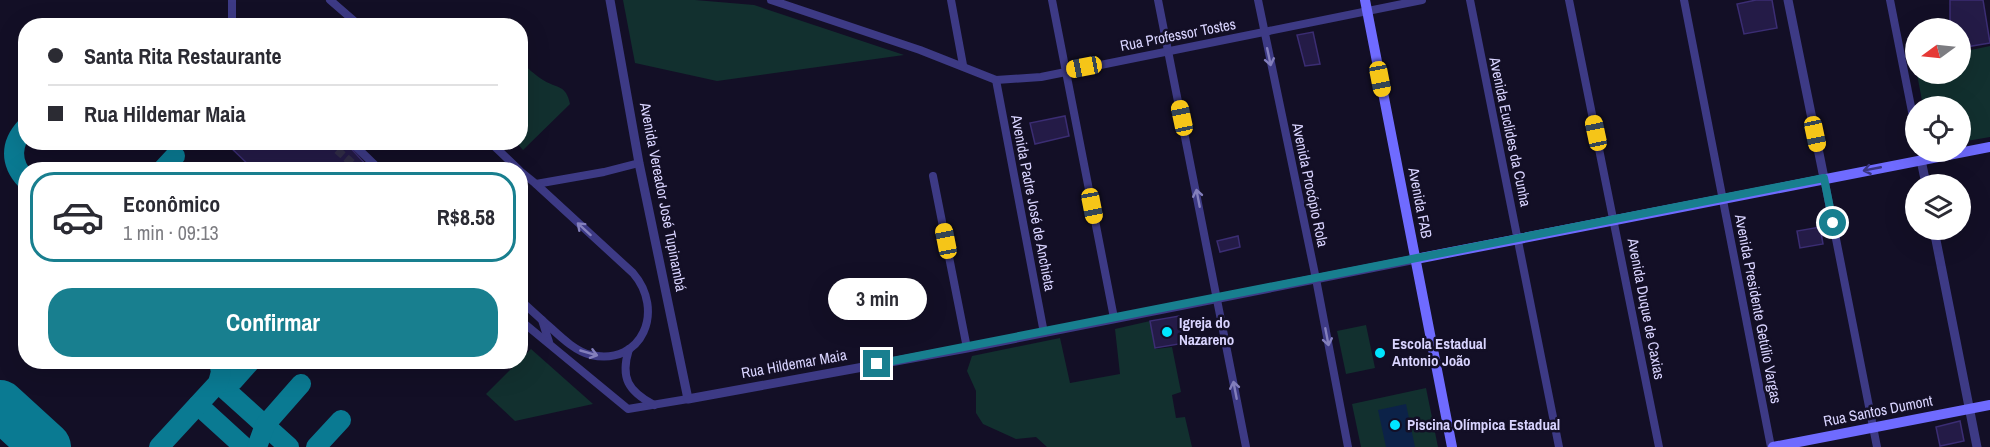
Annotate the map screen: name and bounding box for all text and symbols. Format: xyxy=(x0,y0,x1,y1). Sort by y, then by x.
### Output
street label: Rua Professor Tostes xyxy=(1118,13,1238,56)
north arrow xyxy=(1905,18,1971,84)
map controls xyxy=(1905,18,1971,240)
text: Santa Rita Restaurante xyxy=(84,41,282,71)
one-way arrow xyxy=(1264,47,1275,67)
street label: Avenida Euclides da Cunha xyxy=(1484,54,1537,209)
car xyxy=(1065,55,1103,79)
car xyxy=(1368,60,1392,98)
button: locate xyxy=(1905,96,1971,162)
text: Rua Hildemar Maia xyxy=(84,99,245,129)
car xyxy=(1169,99,1195,137)
street label: Avenida Vereador José Tupinambá xyxy=(635,100,692,293)
street label: Avenida Padre José de Anchieta xyxy=(1006,112,1061,293)
car xyxy=(1583,114,1609,152)
car xyxy=(1802,115,1828,153)
street label: Avenida Procópio Rola xyxy=(1287,120,1334,249)
one-way arrow xyxy=(1863,164,1883,175)
street label: Avenida FAB xyxy=(1403,165,1438,240)
button: layers xyxy=(1905,174,1971,240)
car xyxy=(1080,187,1104,225)
text: Econômico xyxy=(123,189,220,219)
one-way arrow xyxy=(1192,189,1203,208)
icon: car xyxy=(51,190,105,244)
text: R$8.58 xyxy=(437,202,495,232)
route start xyxy=(1819,209,1846,236)
street label: Avenida Presidente Getúlio Vargas xyxy=(1730,211,1787,405)
text: 1 min · 09:13 xyxy=(123,219,219,246)
one-way arrow xyxy=(577,222,592,236)
car xyxy=(934,222,958,260)
street label: Avenida Duque de Caxias xyxy=(1622,236,1670,381)
callout: 3 min xyxy=(828,277,926,319)
text: 3 min xyxy=(856,285,899,312)
button: Confirmar xyxy=(48,288,498,357)
place label: Igreja do Nazareno xyxy=(1179,312,1234,350)
marker: Igreja do Nazareno xyxy=(1160,325,1174,339)
one-way arrow xyxy=(1322,326,1333,346)
place label: Escola Estadual Antonio João xyxy=(1392,333,1486,371)
street label: Rua Hildemar Maia xyxy=(740,344,848,383)
marker: Escola Estadual Antonio João xyxy=(1373,346,1387,360)
one-way arrow xyxy=(579,348,598,360)
route end xyxy=(863,350,890,377)
one-way arrow xyxy=(1229,380,1240,400)
street label: Rua Santos Dumont xyxy=(1822,390,1935,431)
place label: Piscina Olímpica Estadual xyxy=(1407,414,1560,435)
marker: Piscina Olímpica Estadual xyxy=(1388,418,1402,432)

